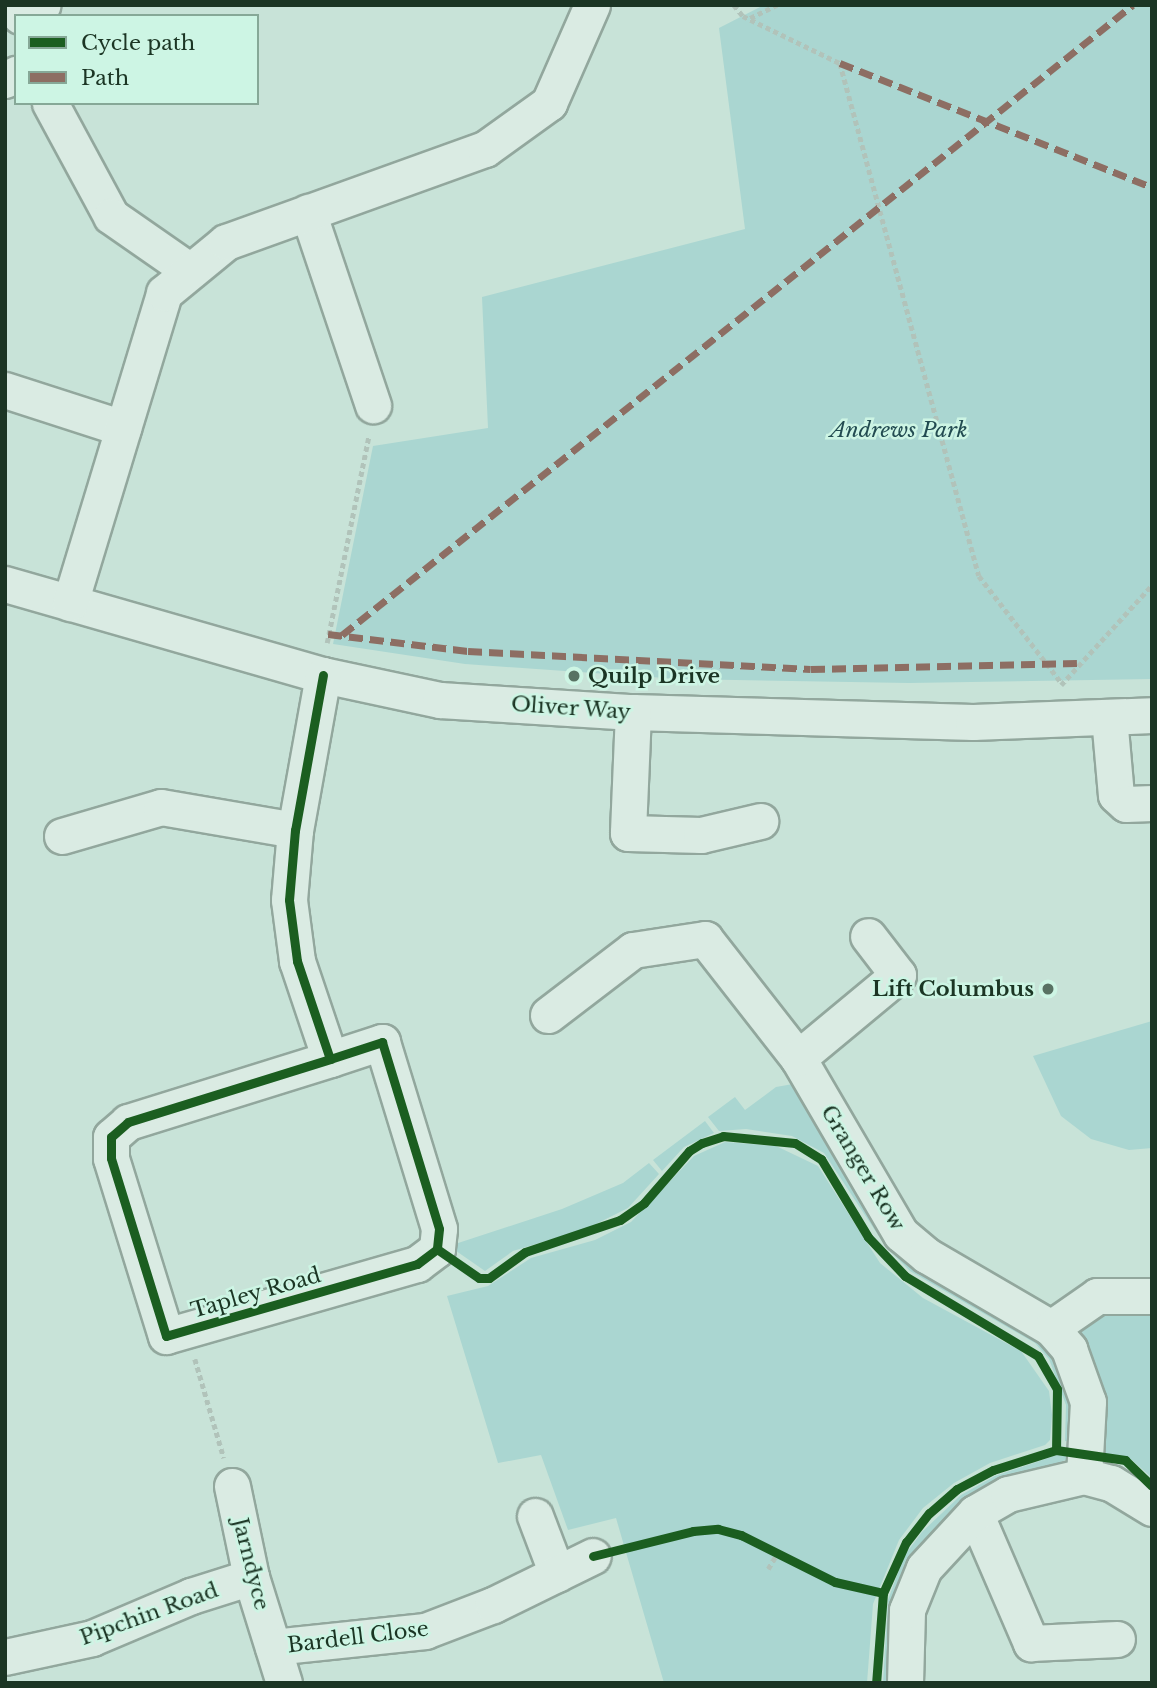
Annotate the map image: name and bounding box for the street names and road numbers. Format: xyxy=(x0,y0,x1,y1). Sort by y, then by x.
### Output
street label: Oliver Way xyxy=(510,691,632,725)
street label: Granger Row xyxy=(816,1100,910,1236)
street label: Tapley Road xyxy=(188,1262,324,1324)
street label: Jarndyce xyxy=(227,1515,275,1613)
street label: Pipchin Road xyxy=(77,1577,221,1651)
street label: Bardell Close xyxy=(286,1616,430,1658)

